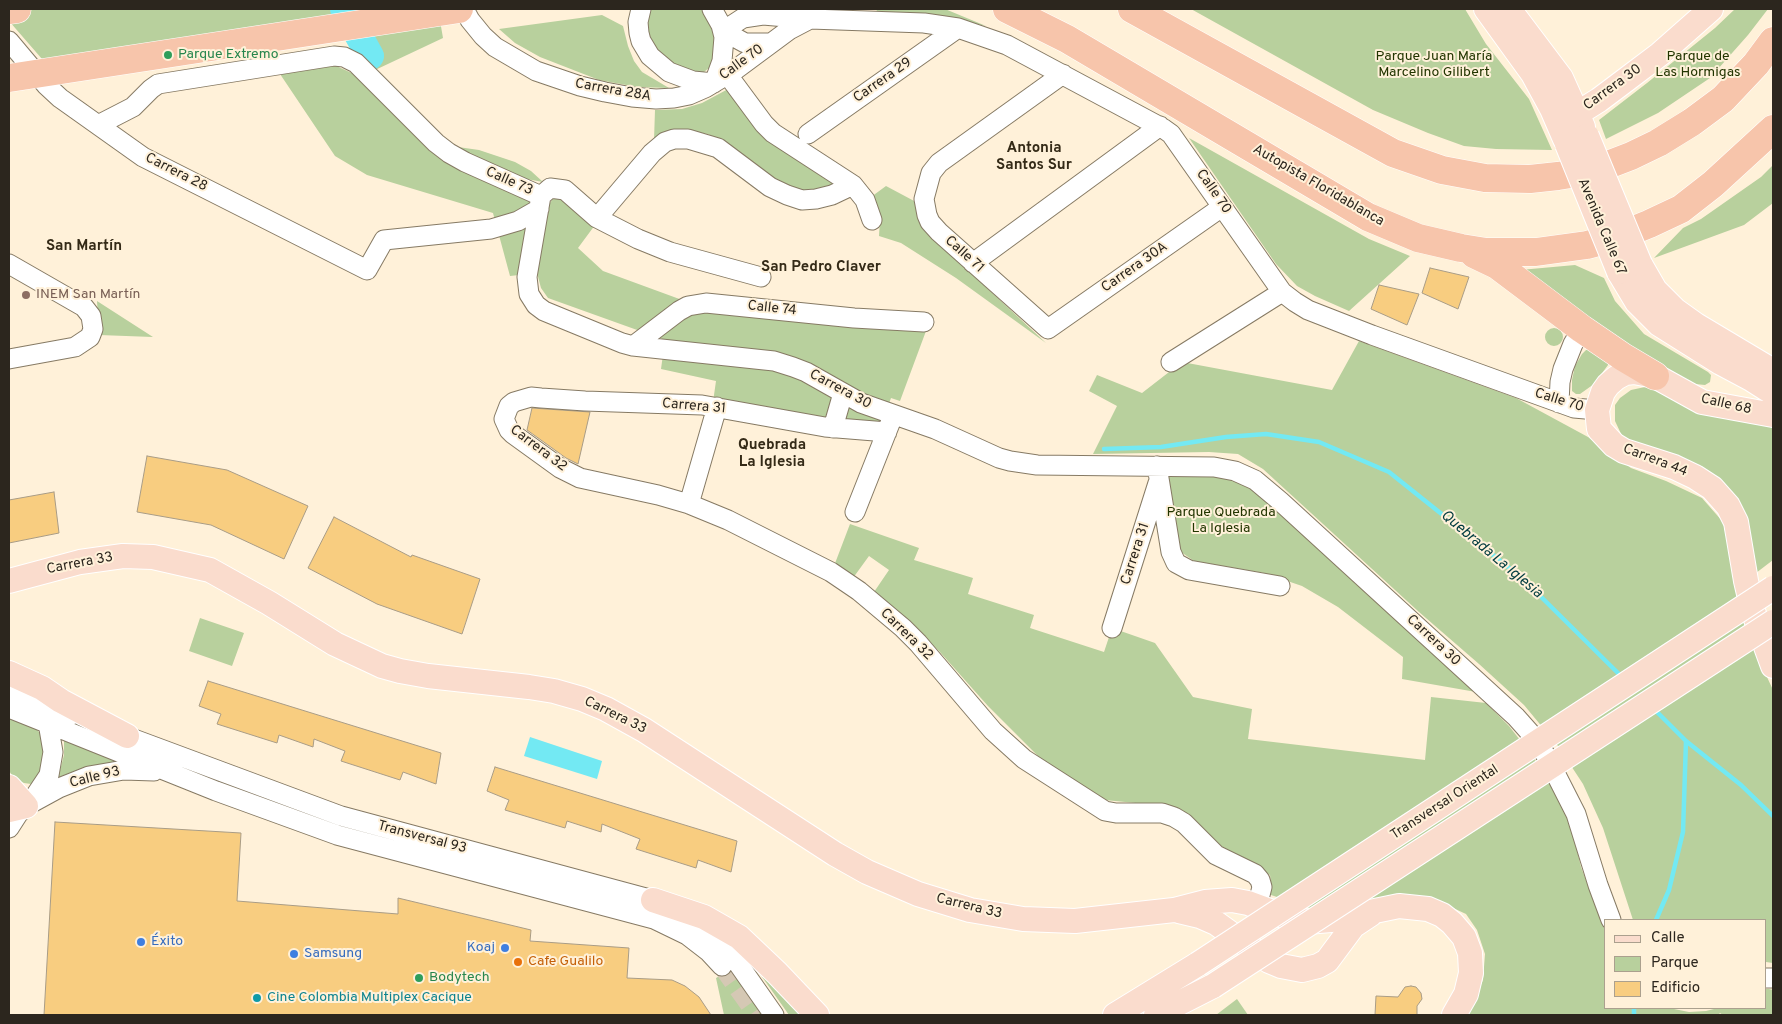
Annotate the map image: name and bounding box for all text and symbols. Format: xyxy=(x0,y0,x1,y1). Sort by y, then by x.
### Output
street label: Calle 70 xyxy=(717,41,767,85)
place label: Parque Extremo xyxy=(178,47,279,63)
marker: Parque Extremo xyxy=(162,49,174,61)
park label: Parque Juan María Marcelino Gilibert xyxy=(1376,49,1492,82)
park label: Parque de Las Hormigas xyxy=(1655,49,1741,82)
street label: Carrera 29 xyxy=(851,55,915,107)
street label: Carrera 30 xyxy=(1581,61,1645,115)
street label: Carrera 28A xyxy=(574,76,652,106)
district label: Antonia Santos Sur xyxy=(996,140,1072,175)
street label: Autopista Floridablanca xyxy=(1249,142,1387,230)
street label: Carrera 28 xyxy=(142,150,210,196)
street label: Calle 73 xyxy=(483,164,535,200)
street label: Calle 70 xyxy=(1192,167,1234,217)
street label: Avenida Calle 67 xyxy=(1573,176,1629,278)
street label: Calle 71 xyxy=(941,233,987,277)
district label: San Martín xyxy=(46,238,122,256)
street label: Carrera 30A xyxy=(1099,239,1171,297)
district label: San Pedro Claver xyxy=(761,259,881,277)
place label: INEM San Martín xyxy=(36,287,140,303)
marker: INEM San Martín xyxy=(20,289,32,301)
street label: Calle 74 xyxy=(747,298,797,320)
street label: Carrera 30 xyxy=(806,367,874,413)
street label: Calle 70 xyxy=(1532,386,1586,416)
street label: Calle 68 xyxy=(1699,391,1753,419)
street label: Carrera 31 xyxy=(661,396,727,418)
street label: Carrera 32 xyxy=(506,422,570,476)
district label: Quebrada La Iglesia xyxy=(738,437,806,472)
street label: Carrera 44 xyxy=(1620,441,1690,481)
park label: Parque Quebrada La Iglesia xyxy=(1166,505,1276,538)
water label: Quebrada La Iglesia xyxy=(1436,507,1546,603)
street label: Carrera 31 xyxy=(1118,521,1154,587)
street label: Carrera 33 xyxy=(45,549,115,579)
street label: Carrera 32 xyxy=(876,606,936,664)
street label: Carrera 30 xyxy=(1402,612,1464,670)
street label: Carrera 33 xyxy=(581,694,649,738)
street label: Transversal Oriental xyxy=(1388,762,1502,844)
street label: Calle 93 xyxy=(68,764,122,792)
street label: Transversal 93 xyxy=(376,818,468,858)
street label: Carrera 33 xyxy=(934,891,1004,923)
legend xyxy=(1604,919,1767,1009)
text: Calle xyxy=(1651,929,1685,948)
place label: Éxito xyxy=(151,934,183,950)
marker: Éxito xyxy=(135,936,147,948)
place label: Koaj xyxy=(467,940,495,956)
marker: Koaj xyxy=(499,942,511,954)
place label: Samsung xyxy=(304,946,362,962)
marker: Samsung xyxy=(288,948,300,960)
place label: Cafe Gualilo xyxy=(528,954,603,970)
text: Parque xyxy=(1651,954,1699,973)
marker: Cafe Gualilo xyxy=(512,956,524,968)
place label: Bodytech xyxy=(429,970,490,986)
marker: Bodytech xyxy=(413,972,425,984)
text: Edificio xyxy=(1651,979,1700,998)
place label: Cine Colombia Multiplex Cacique xyxy=(267,990,472,1006)
marker: Cine Colombia Multiplex Cacique xyxy=(251,992,263,1004)

